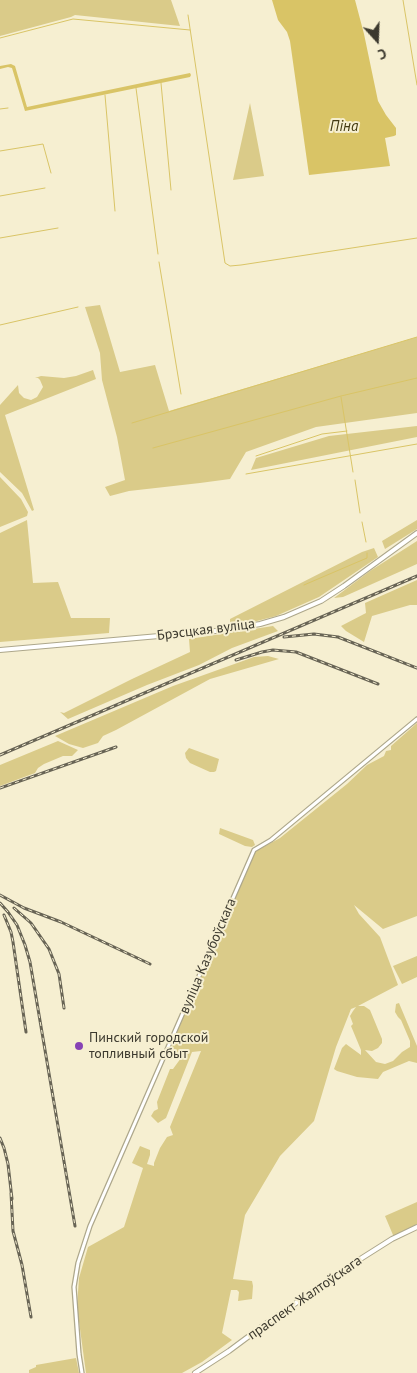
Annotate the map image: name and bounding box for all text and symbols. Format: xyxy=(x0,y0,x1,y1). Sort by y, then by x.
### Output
north arrow xyxy=(352,15,402,65)
text: С xyxy=(375,44,389,64)
water label: Піна xyxy=(330,118,358,136)
street label: Брэсцкая вуліца xyxy=(156,616,256,644)
street label: вуліца Казубоўскага xyxy=(176,896,240,1016)
place label: Пинский городской топливный сбыт xyxy=(89,1030,208,1062)
marker: Пинский городской топливный сбыт xyxy=(73,1040,85,1052)
street label: праспект Жалтоўскага xyxy=(245,1252,365,1344)

